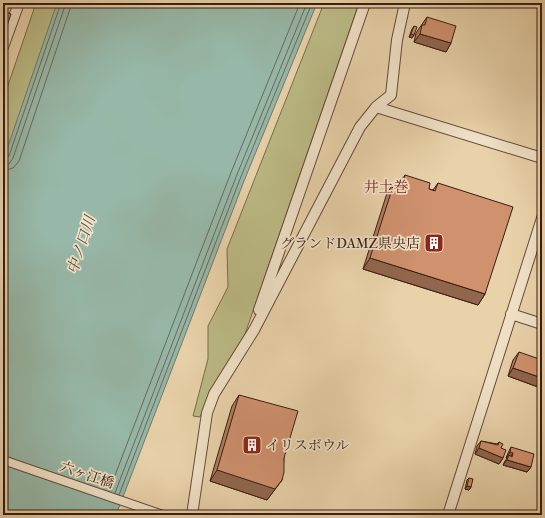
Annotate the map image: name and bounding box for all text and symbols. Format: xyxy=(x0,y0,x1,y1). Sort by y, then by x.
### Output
district label: 井土巻 xyxy=(363,178,409,196)
water label: 中ノ口川 xyxy=(63,212,99,276)
building icon: グランドDAMZ県央店 xyxy=(423,232,445,254)
place label: グランドDAMZ県央店 xyxy=(280,235,420,252)
building icon: イリスボウル xyxy=(241,434,263,456)
place label: イリスボウル xyxy=(266,437,349,454)
street label: 六ヶ江橋 xyxy=(58,458,116,492)

